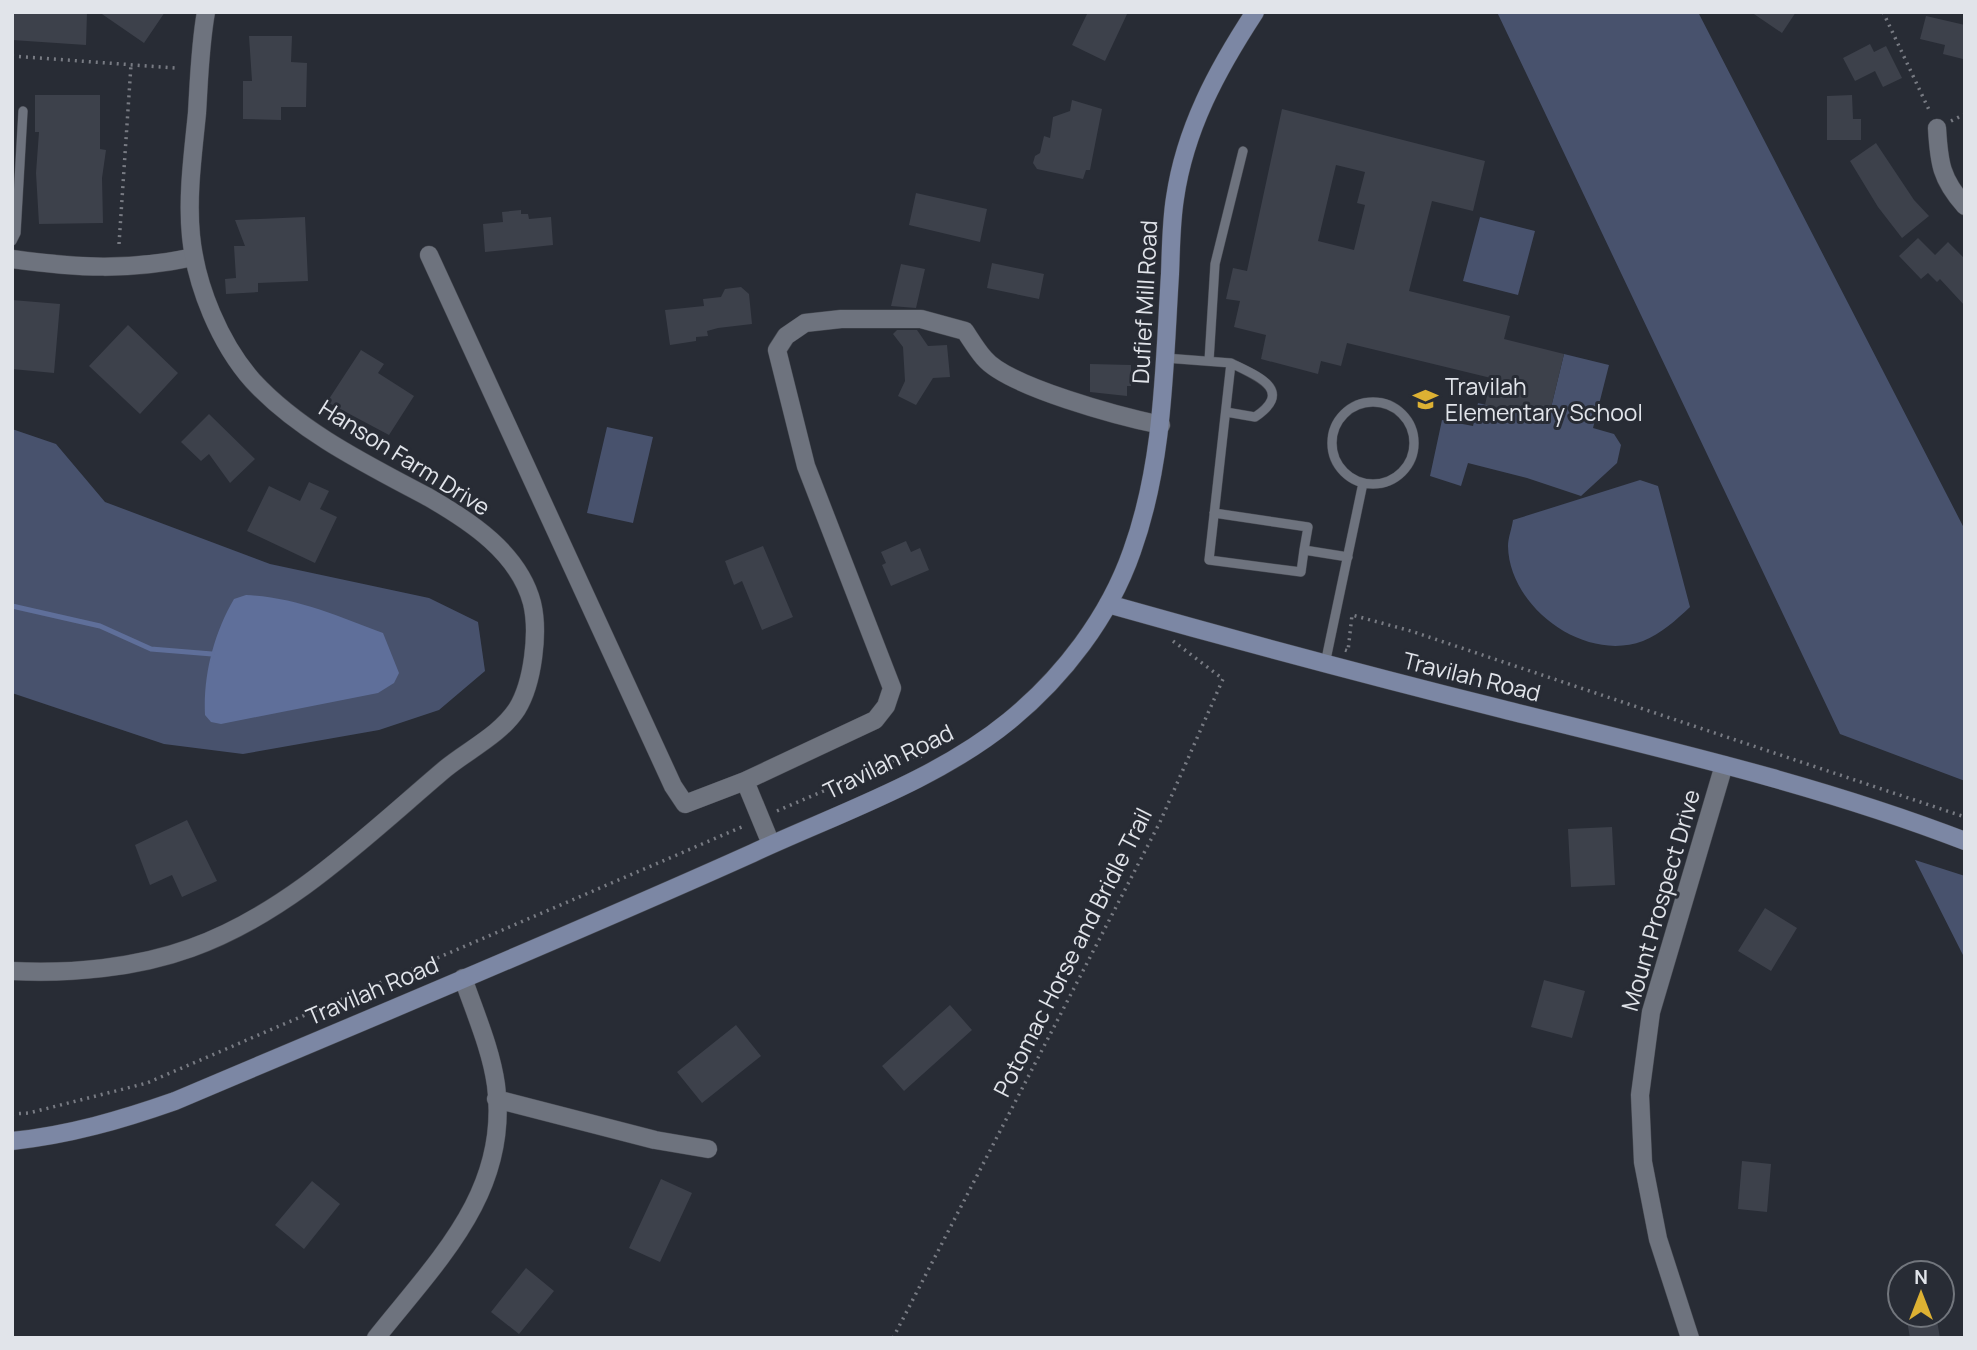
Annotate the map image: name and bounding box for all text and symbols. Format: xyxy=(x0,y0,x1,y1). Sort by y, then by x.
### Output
street label: Dufief Mill Road xyxy=(1124,219,1164,385)
place label: Travilah Elementary School xyxy=(1445,370,1643,428)
school or university icon: Travilah Elementary School xyxy=(1411,385,1439,413)
street label: Hanson Farm Drive xyxy=(313,391,497,523)
street label: Travilah Road xyxy=(1400,643,1544,709)
street label: Travilah Road xyxy=(818,716,958,806)
street label: Mount Prospect Drive xyxy=(1613,786,1707,1014)
street label: Potomac Horse and Bridle Trail xyxy=(985,802,1159,1102)
street label: Travilah Road xyxy=(301,948,443,1032)
north arrow xyxy=(1886,1259,1956,1329)
text: N xyxy=(1914,1264,1928,1290)

